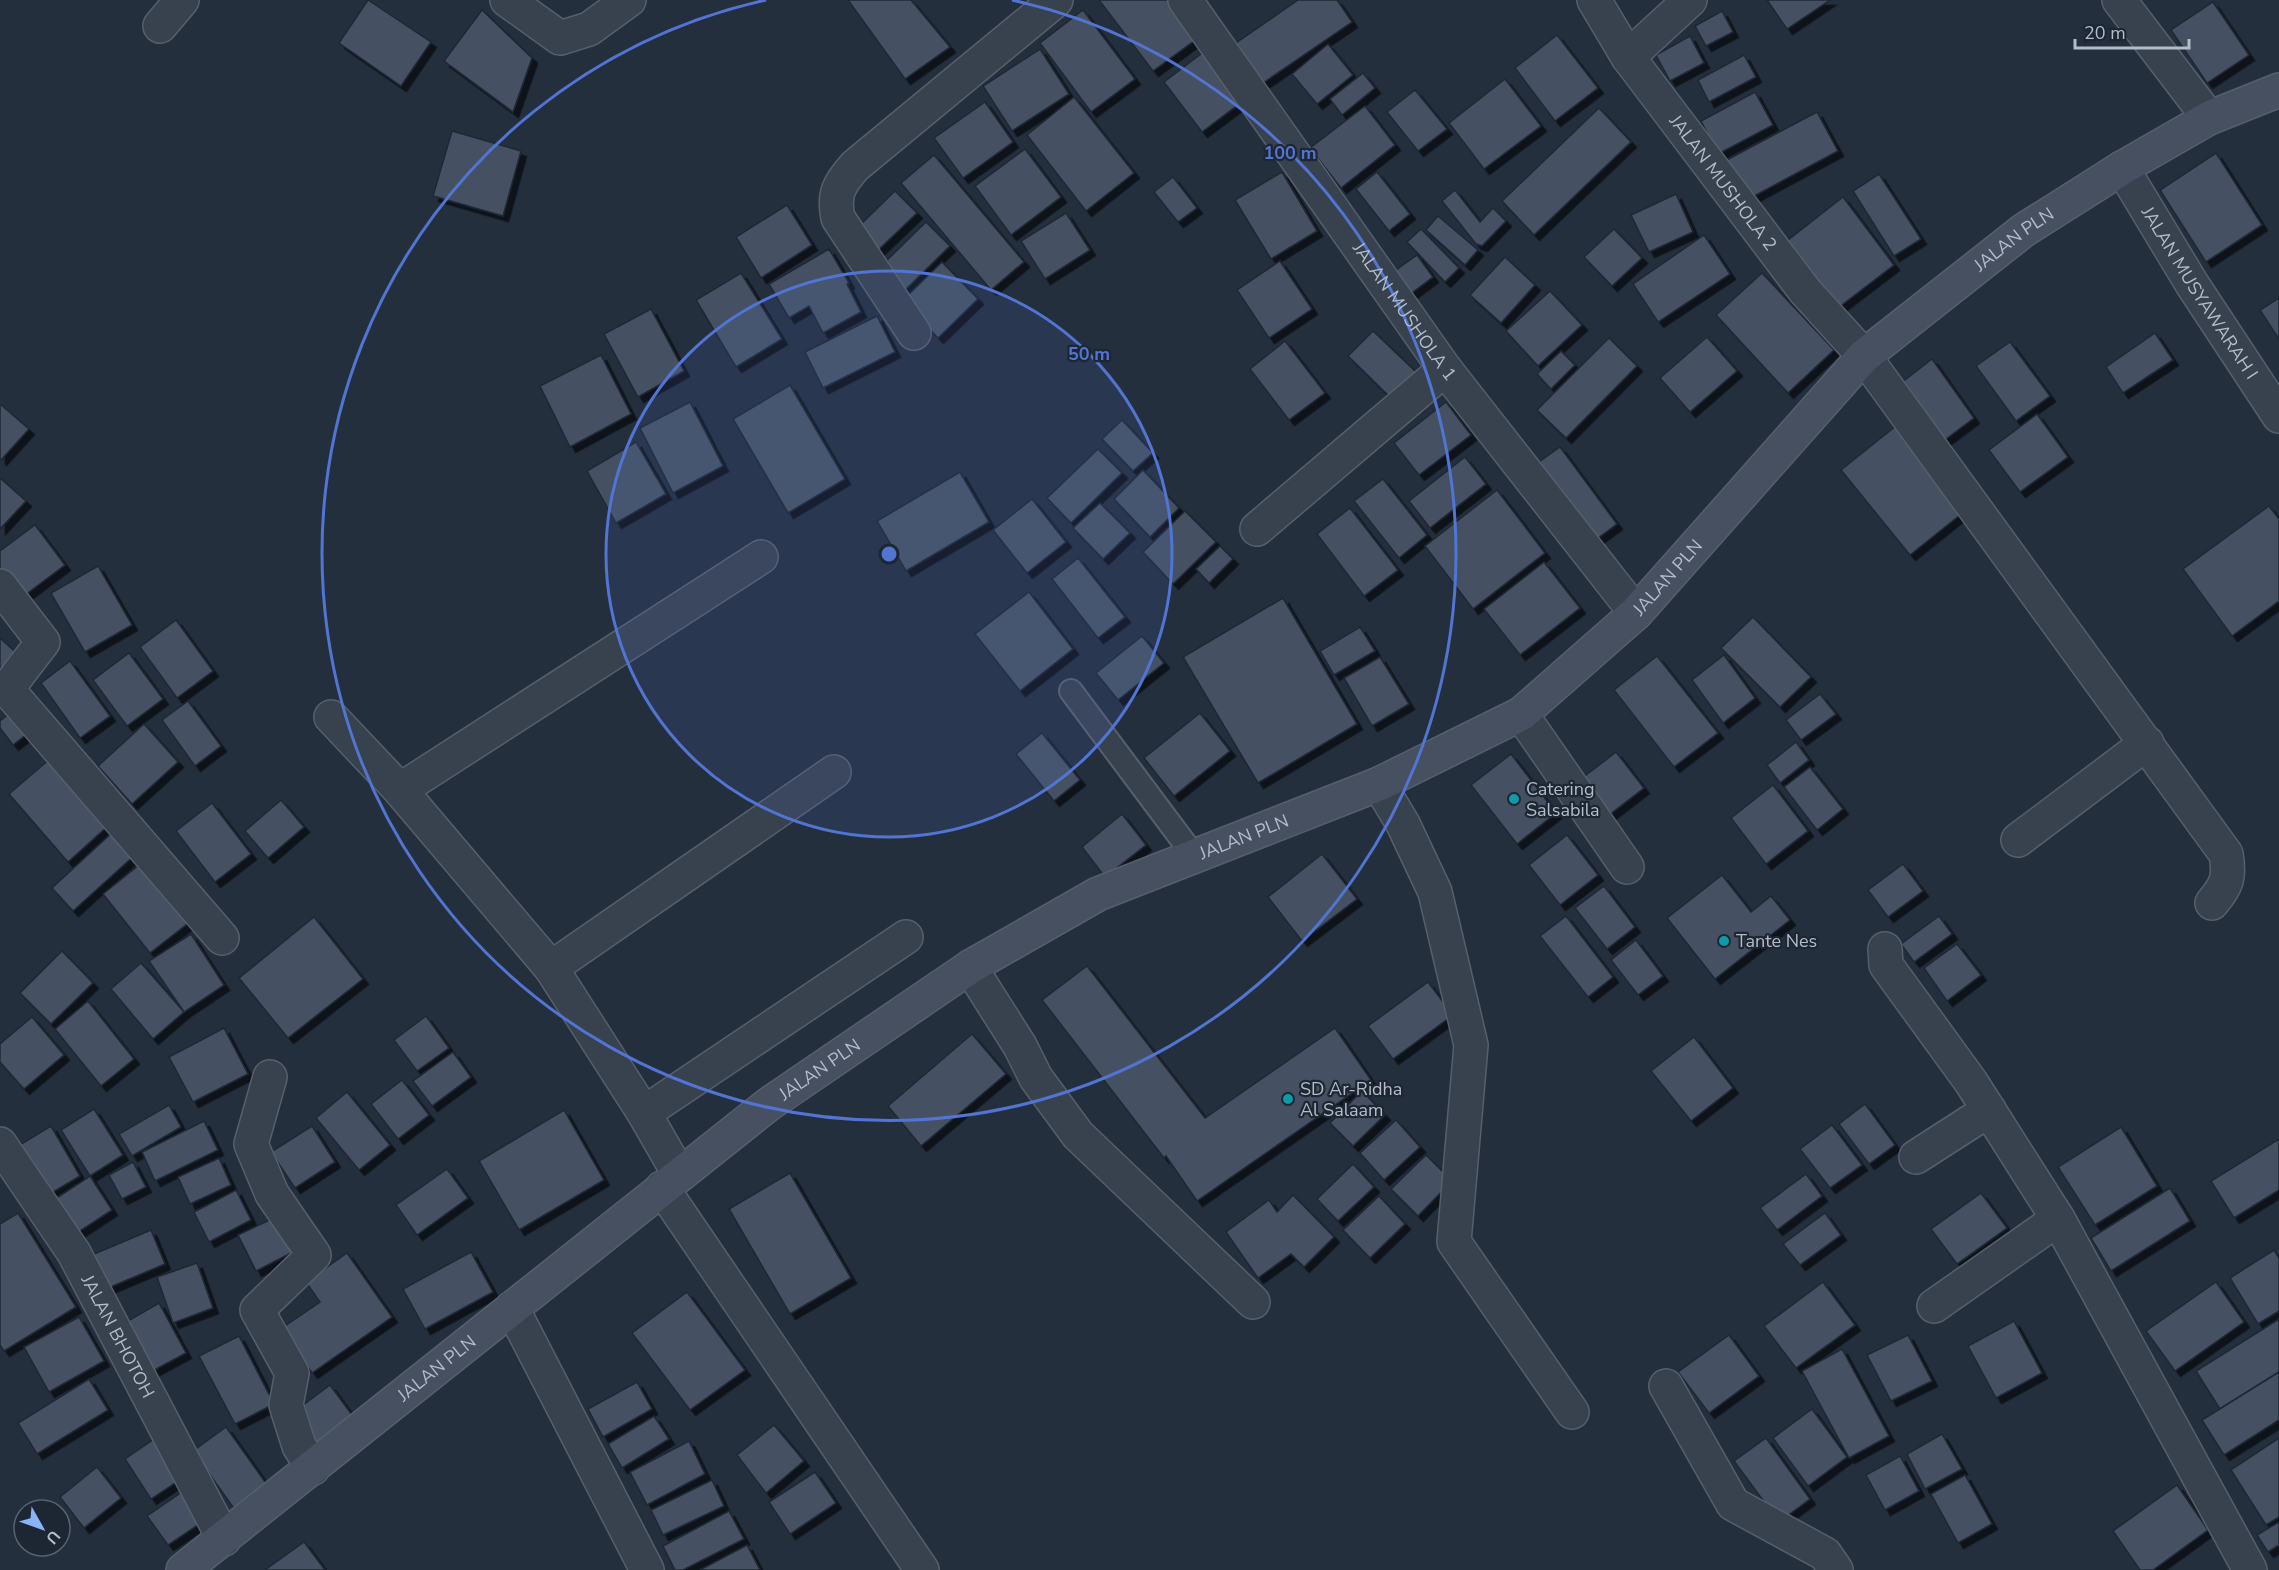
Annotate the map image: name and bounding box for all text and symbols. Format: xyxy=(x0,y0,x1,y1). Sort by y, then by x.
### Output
scale bar xyxy=(2075,12,2189,50)
text: 20 m xyxy=(2084,21,2126,45)
street label: JALAN MUSHOLA 2 xyxy=(1663,109,1782,256)
text: 100 m xyxy=(1263,141,1317,165)
street label: JALAN MUSYAWARAH I xyxy=(2135,201,2263,384)
street label: JALAN PLN xyxy=(1968,202,2059,278)
street label: JALAN MUSHOLA 1 xyxy=(1347,236,1462,386)
text: 50 m xyxy=(1068,342,1110,366)
street label: JALAN PLN xyxy=(1627,534,1708,621)
centre of rings xyxy=(879,544,899,564)
place label: Catering Salsabila xyxy=(1526,777,1600,822)
marker: Catering Salsabila xyxy=(1507,792,1521,806)
street label: JALAN PLN xyxy=(1195,809,1292,866)
place label: Tante Nes xyxy=(1736,929,1817,953)
marker: Tante Nes xyxy=(1717,934,1731,948)
street label: JALAN PLN xyxy=(773,1033,865,1106)
place label: SD Ar-Ridha Al Salaam xyxy=(1300,1077,1402,1122)
marker: SD Ar-Ridha Al Salaam xyxy=(1281,1092,1295,1106)
street label: JALAN BHOTOH xyxy=(75,1270,160,1402)
street label: JALAN PLN xyxy=(392,1330,481,1408)
north arrow xyxy=(12,1498,72,1558)
text: U xyxy=(41,1525,65,1549)

